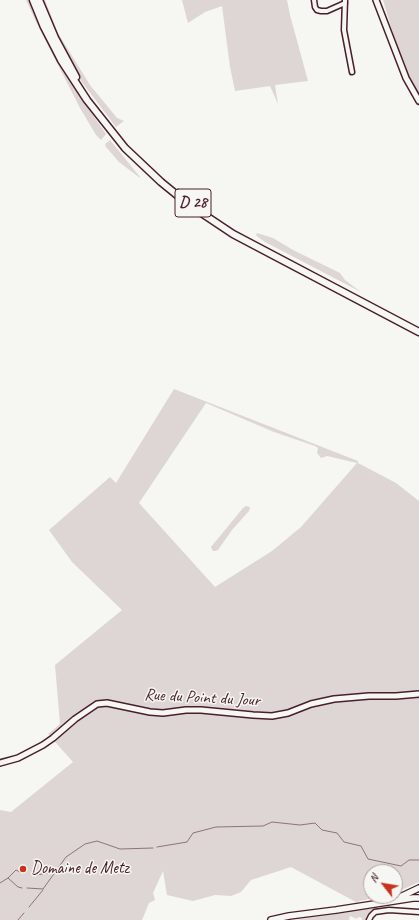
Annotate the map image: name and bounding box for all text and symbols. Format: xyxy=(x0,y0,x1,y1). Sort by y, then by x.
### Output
road number: D 28 xyxy=(175,189,211,217)
street label: Rue du Point du Jour xyxy=(144,685,260,711)
place label: Domaine de Metz xyxy=(31,859,129,879)
marker: Domaine de Metz xyxy=(18,864,28,874)
north arrow xyxy=(363,864,403,904)
text: N xyxy=(366,872,381,885)

